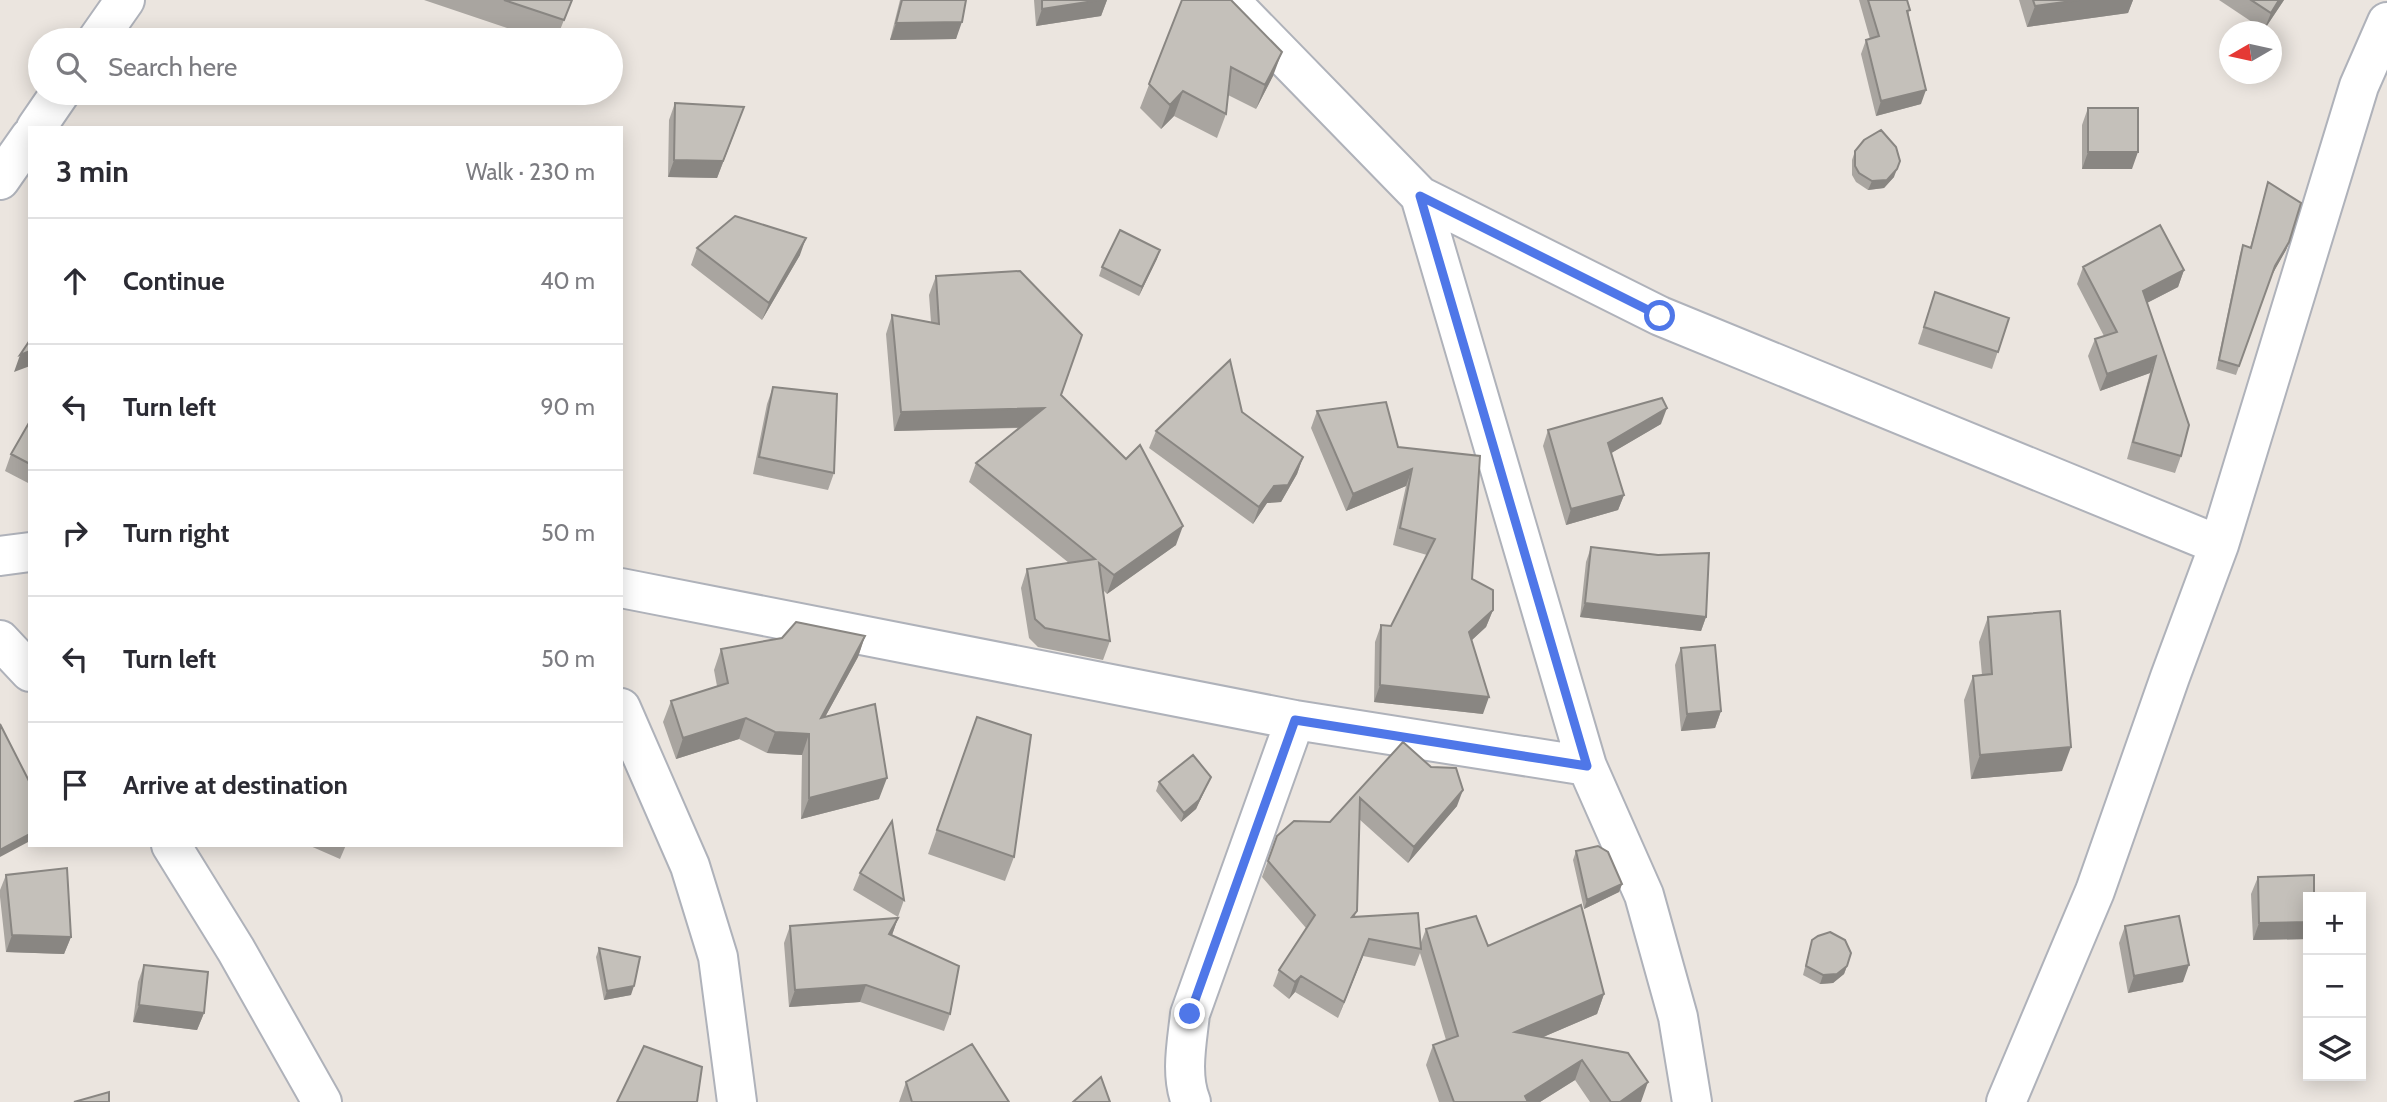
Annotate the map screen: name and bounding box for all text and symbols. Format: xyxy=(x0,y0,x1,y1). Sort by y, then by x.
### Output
north arrow xyxy=(2219,21,2282,84)
search box xyxy=(28,28,623,105)
icon: search xyxy=(52,48,90,86)
text: Search here xyxy=(108,51,237,83)
text: 3 min xyxy=(56,153,129,190)
text: Walk · 230 m xyxy=(466,158,595,186)
icon: ahead xyxy=(56,262,94,300)
text: Continue xyxy=(123,265,225,297)
text: 40 m xyxy=(540,267,595,295)
route start xyxy=(1644,300,1675,331)
icon: left xyxy=(56,388,94,426)
text: Turn left xyxy=(123,391,216,423)
text: 90 m xyxy=(541,393,595,421)
icon: right xyxy=(56,514,94,552)
text: Turn right xyxy=(123,517,229,549)
text: 50 m xyxy=(541,519,595,547)
icon: left xyxy=(56,640,94,678)
text: Turn left xyxy=(123,643,216,675)
text: 50 m xyxy=(541,645,595,673)
icon: arrive xyxy=(56,766,94,804)
text: Arrive at destination xyxy=(123,769,348,801)
map controls xyxy=(2303,892,2366,1081)
button: + xyxy=(2303,892,2366,955)
button: − xyxy=(2303,955,2366,1018)
route end xyxy=(1174,998,1205,1029)
button: layers xyxy=(2303,1018,2366,1081)

